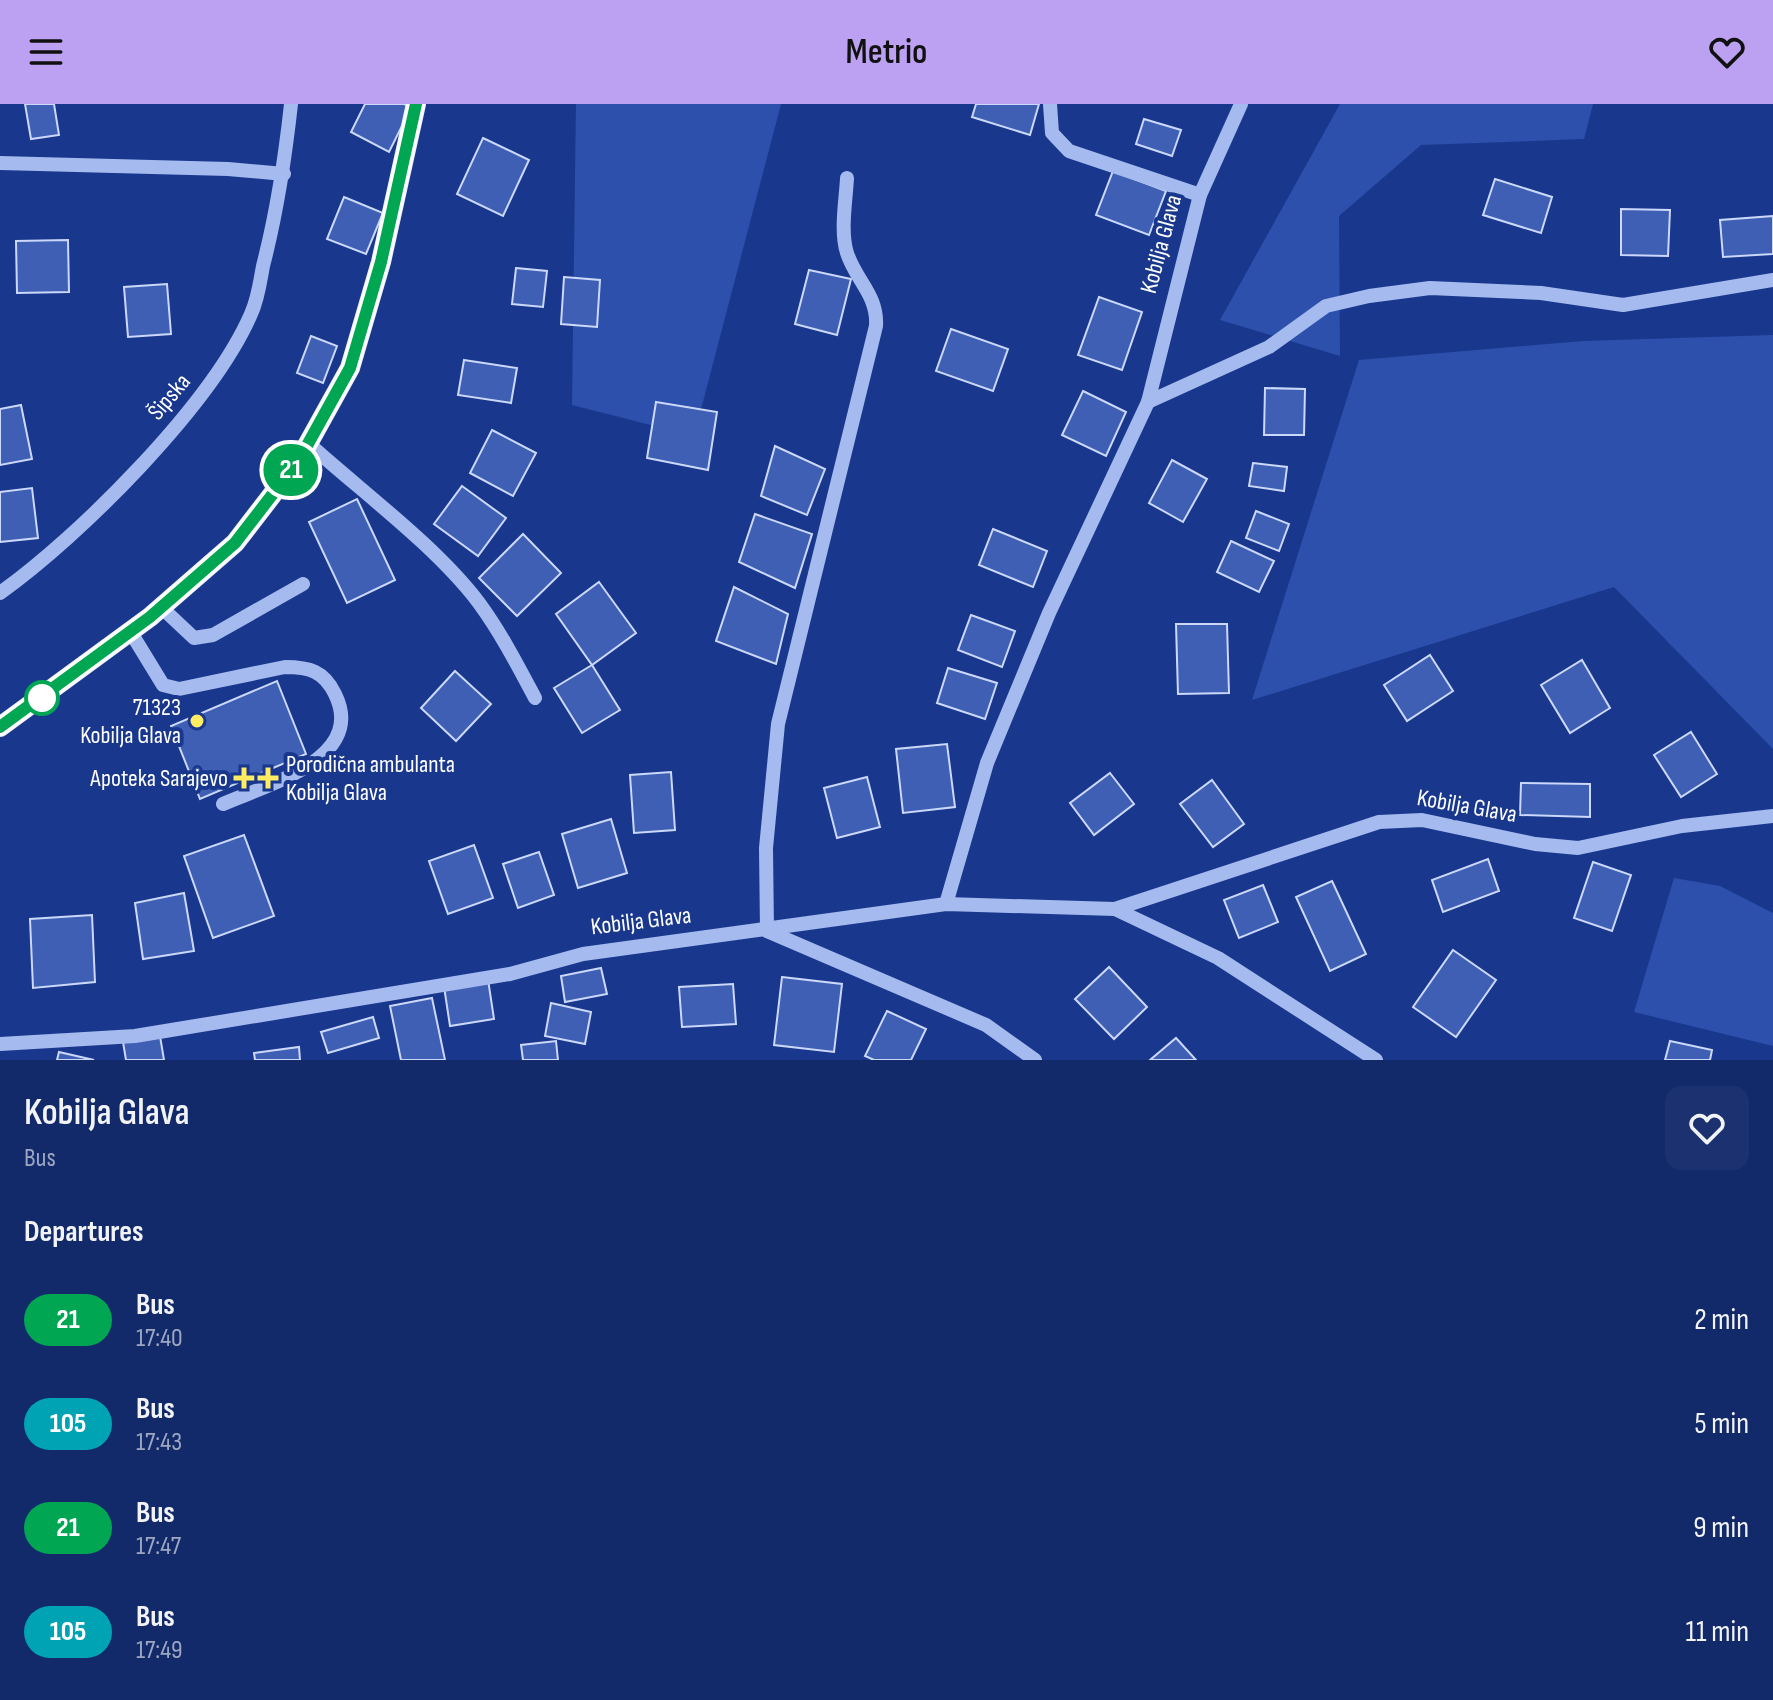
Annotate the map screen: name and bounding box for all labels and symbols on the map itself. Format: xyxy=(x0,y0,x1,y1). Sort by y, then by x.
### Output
street label: Kobilja Glava xyxy=(1134,192,1188,296)
street label: Šipska xyxy=(141,368,197,426)
line badge: 21 xyxy=(255,444,327,496)
unlabelled marker xyxy=(25,681,59,715)
place label: 71323 Kobilja Glava xyxy=(80,693,181,750)
marker: 71323 Kobilja Glava xyxy=(188,712,206,730)
place label: Porodična ambulanta Kobilja Glava xyxy=(286,750,455,807)
place label: Apoteka Sarajevo xyxy=(89,764,228,793)
marker: Porodična ambulanta Kobilja Glava xyxy=(257,767,279,789)
marker: Apoteka Sarajevo xyxy=(235,769,253,787)
street label: Kobilja Glava xyxy=(1415,783,1519,829)
street label: Kobilja Glava xyxy=(589,900,693,942)

